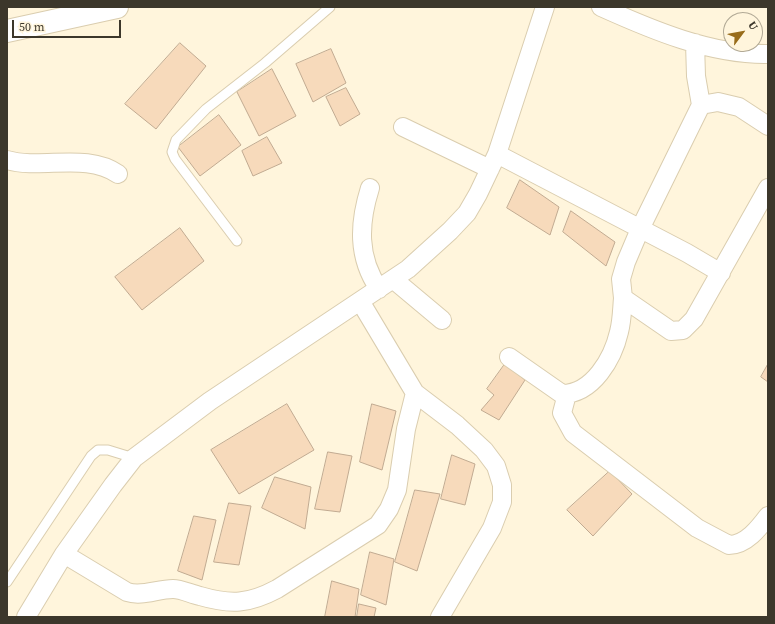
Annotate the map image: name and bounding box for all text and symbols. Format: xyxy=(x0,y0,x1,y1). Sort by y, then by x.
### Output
scale bar xyxy=(14,12,123,38)
north arrow xyxy=(723,12,763,52)
text: 50 m xyxy=(19,19,45,35)
text: U xyxy=(744,19,761,33)

